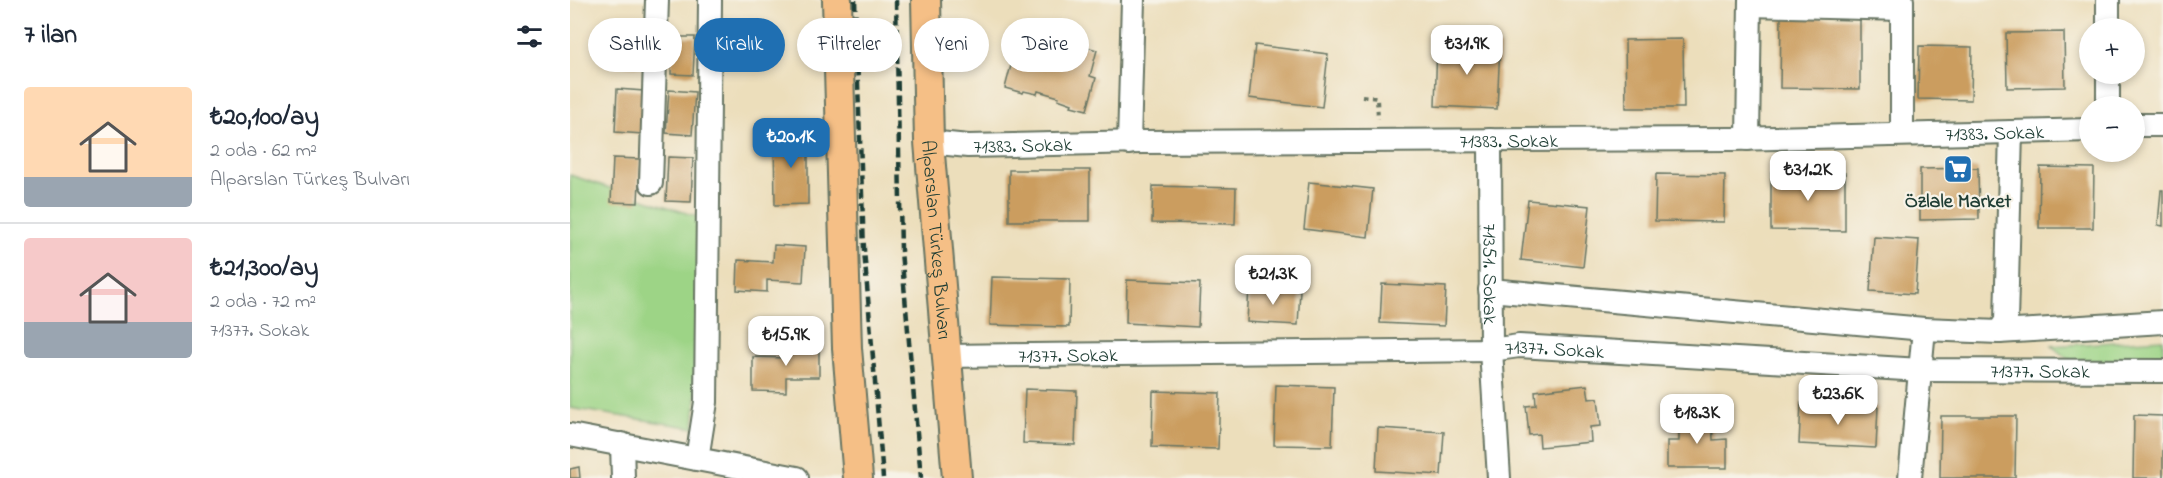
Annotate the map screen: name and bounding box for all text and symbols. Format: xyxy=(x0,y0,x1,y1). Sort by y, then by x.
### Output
text: 7 ilan xyxy=(24,17,77,55)
chip: Satılık xyxy=(588,18,682,72)
chip: Kiralık xyxy=(694,18,785,72)
chip: Filtreler xyxy=(797,18,902,72)
chip: Yeni xyxy=(914,18,989,72)
chip: Daire xyxy=(1001,18,1089,72)
map controls xyxy=(2079,18,2145,162)
button: + xyxy=(2079,18,2145,84)
icon: filters xyxy=(513,20,546,53)
pin: ₺31.9K xyxy=(1418,25,1516,76)
text: ₺31.9K xyxy=(1445,30,1489,59)
button: − xyxy=(2079,96,2145,162)
text: ₺20,100/ay xyxy=(210,99,319,137)
icon: home xyxy=(72,111,144,183)
pin: ₺20.1K xyxy=(742,118,840,169)
street label: 71383. Sokak xyxy=(1945,119,2045,151)
text: ₺20.1K xyxy=(767,123,815,152)
street label: 71383. Sokak xyxy=(1459,128,1558,157)
street label: 71383. Sokak xyxy=(973,132,1073,163)
text: 2 oda · 62 m² xyxy=(210,137,317,166)
street label: Alparslan Türkeş Bulvarı xyxy=(912,139,957,341)
pin: ₺31.2K xyxy=(1759,151,1857,202)
supermarket icon: Özlale Market xyxy=(1942,153,1974,185)
text: ₺31.2K xyxy=(1784,156,1832,185)
text: Alparslan Türkeş Bulvarı xyxy=(210,166,410,195)
place label: Özlale Market xyxy=(1905,188,2012,217)
street label: 71351. Sokak xyxy=(1473,224,1503,325)
text: ₺21,300/ay xyxy=(210,250,318,288)
pin: ₺21.3K xyxy=(1224,255,1322,306)
text: ₺21.3K xyxy=(1249,260,1297,289)
icon: home xyxy=(72,262,144,334)
text: 2 oda · 72 m² xyxy=(210,288,316,317)
pin: ₺15.9K xyxy=(737,316,835,367)
text: 71377. Sokak xyxy=(210,317,309,346)
text: ₺15.9K xyxy=(762,321,810,350)
street label: 71377. Sokak xyxy=(1503,334,1605,368)
street label: 71377. Sokak xyxy=(1018,342,1118,372)
street label: 71377. Sokak xyxy=(1990,358,2090,388)
pin: ₺23.6K xyxy=(1789,375,1887,426)
text: ₺23.6K xyxy=(1813,380,1863,409)
pin: ₺18.3K xyxy=(1648,394,1746,445)
text: ₺18.3K xyxy=(1674,399,1720,428)

